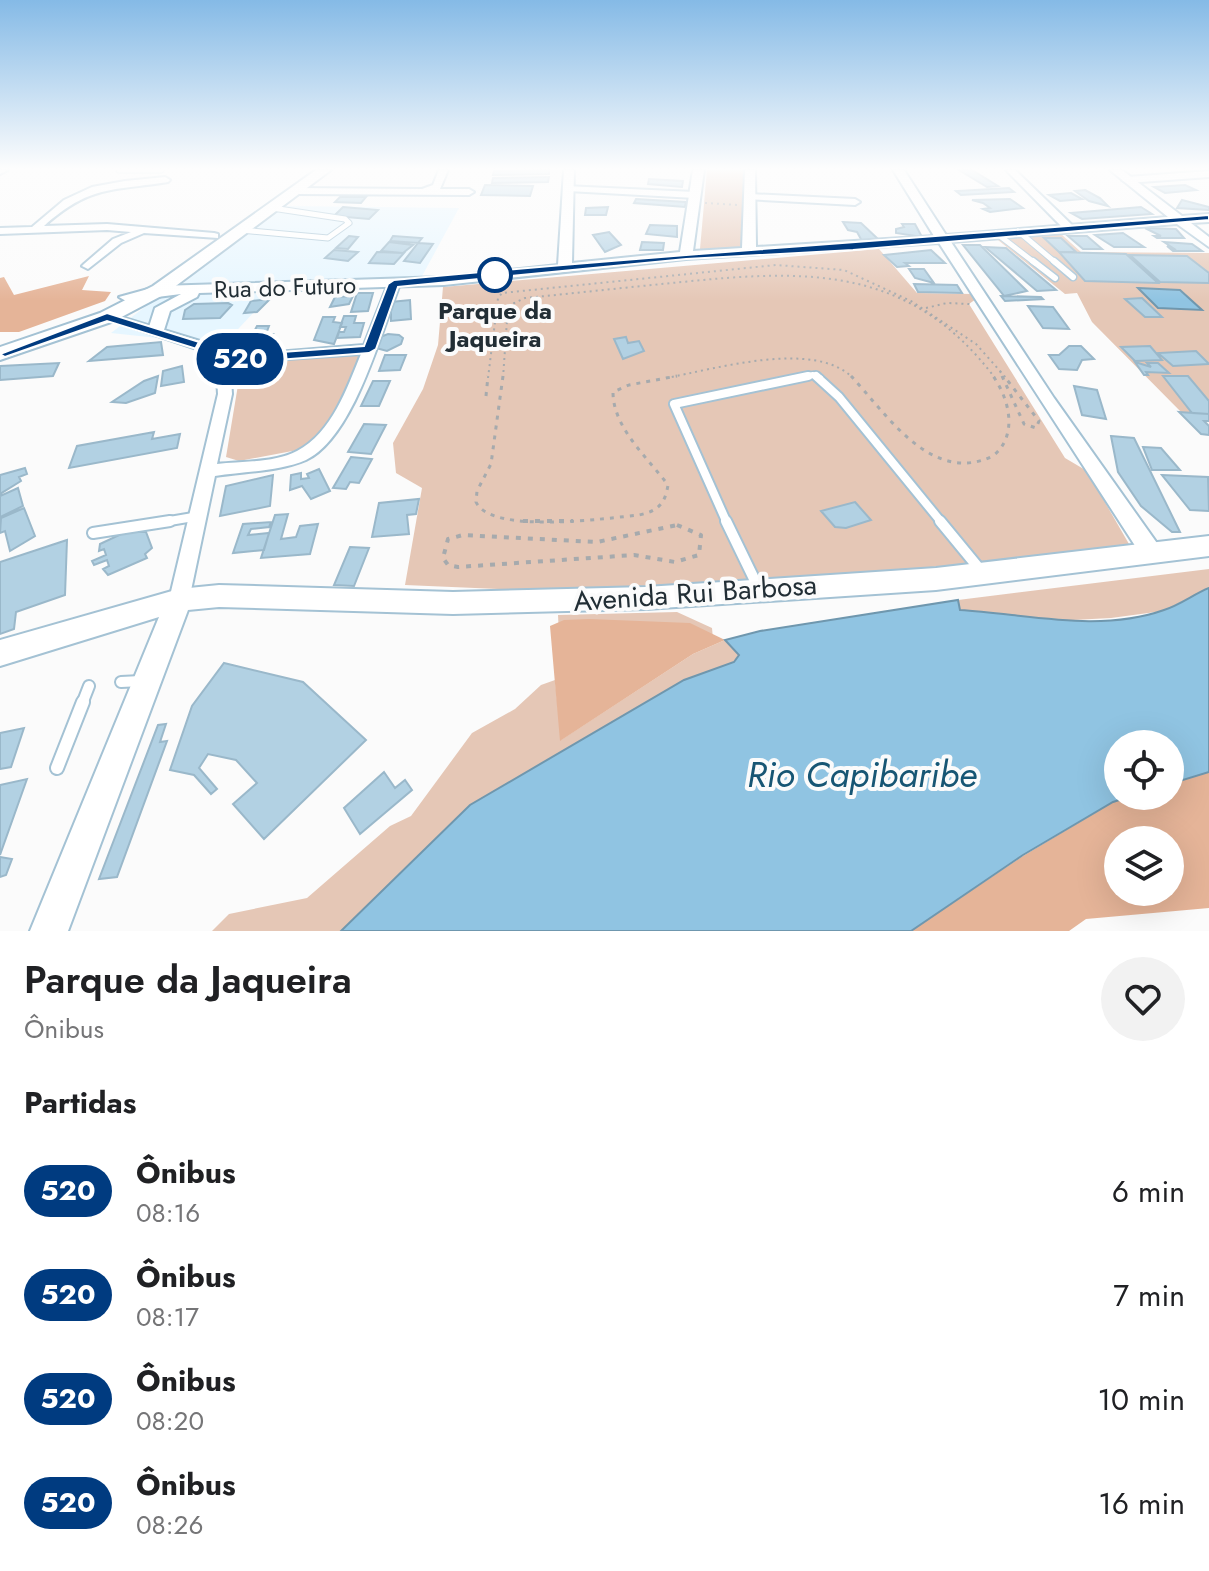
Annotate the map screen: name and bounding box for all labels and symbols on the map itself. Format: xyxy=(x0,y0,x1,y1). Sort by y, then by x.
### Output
marker: Parque da Jaqueira xyxy=(478,258,512,292)
street label: Rua do Futuro xyxy=(213,267,357,307)
place label: Parque da Jaqueira xyxy=(438,293,552,356)
line badge: 520 xyxy=(194,333,286,385)
street label: Avenida Rui Barbosa xyxy=(572,564,818,622)
water label: Rio Capibaribe xyxy=(747,748,977,800)

